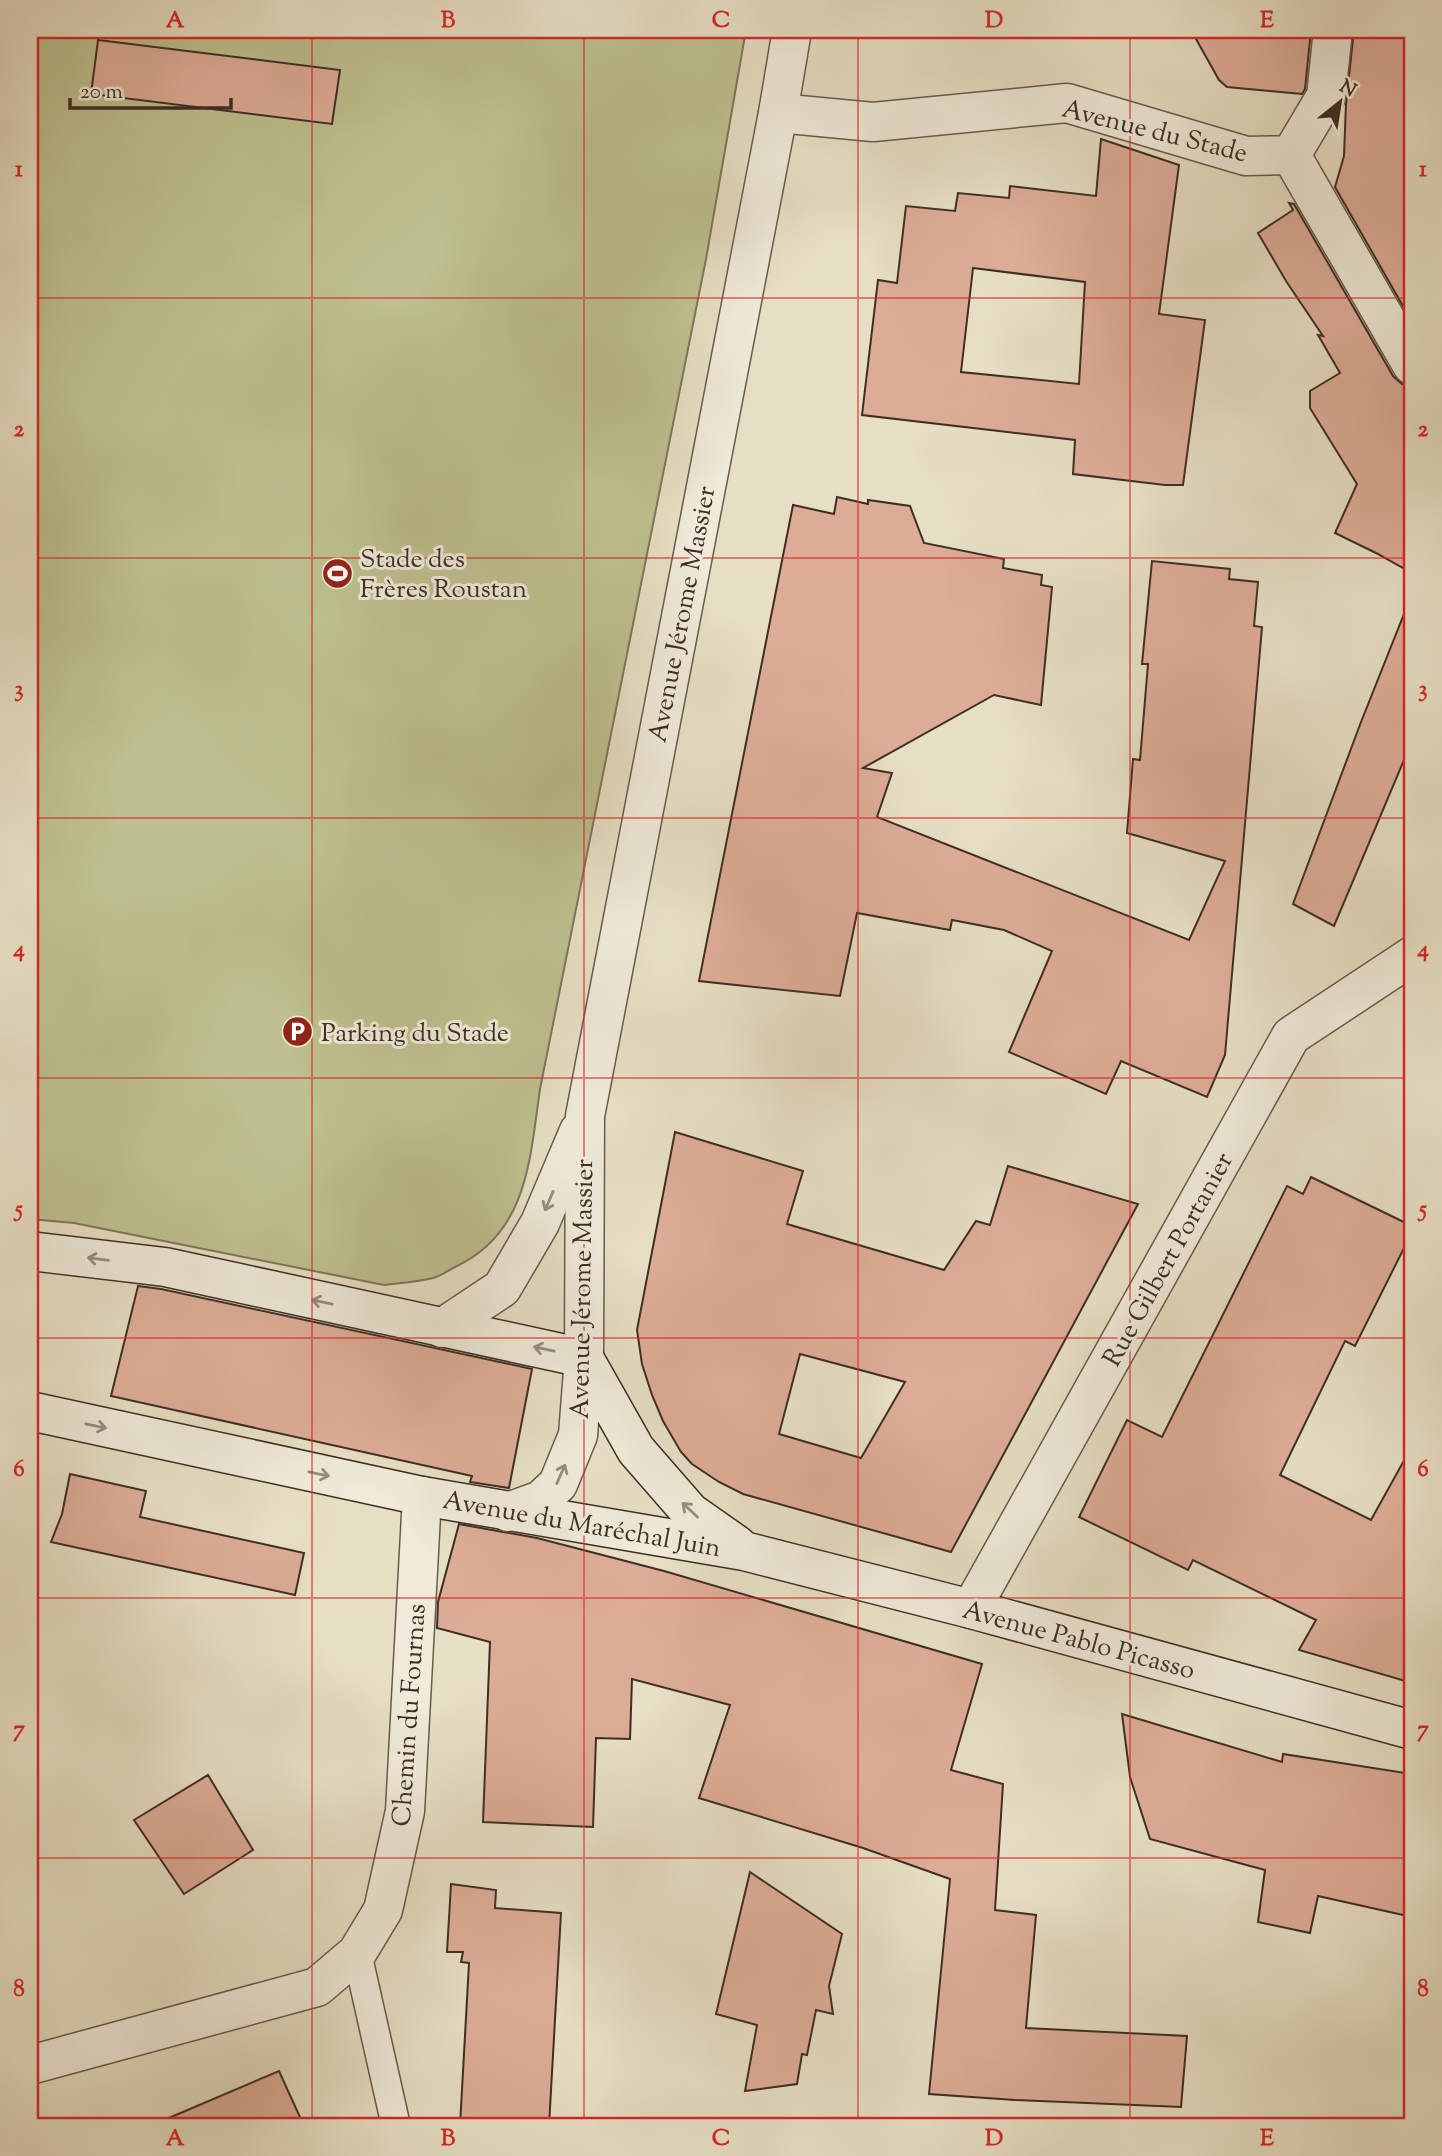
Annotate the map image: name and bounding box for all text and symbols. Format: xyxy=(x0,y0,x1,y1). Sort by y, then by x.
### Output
text: A xyxy=(166,5,185,38)
text: B xyxy=(441,5,456,38)
text: C xyxy=(712,5,730,38)
text: D xyxy=(985,5,1003,38)
text: E xyxy=(1260,5,1274,38)
scale bar xyxy=(70,66,231,110)
north arrow xyxy=(1306,66,1376,136)
text: N xyxy=(1334,74,1361,105)
text: 20 m xyxy=(80,78,123,108)
street label: Avenue du Stade xyxy=(1058,92,1251,173)
text: 1 xyxy=(15,154,23,187)
text: 1 xyxy=(1419,154,1427,187)
text: 2 xyxy=(14,414,25,447)
text: 2 xyxy=(1418,414,1429,447)
street label: Avenue Jérome Massier xyxy=(640,483,727,746)
place label: Stade des Frères Roustan xyxy=(360,542,527,609)
sports icon: Stade des Frères Roustan xyxy=(320,556,354,590)
text: 3 xyxy=(14,674,24,707)
text: 3 xyxy=(1418,674,1428,707)
text: 4 xyxy=(12,934,25,967)
text: 4 xyxy=(1416,934,1429,967)
parking icon: Parking du Stade xyxy=(281,1015,315,1049)
place label: Parking du Stade xyxy=(321,1016,509,1053)
street label: Rue Gilbert Portanier xyxy=(1095,1146,1244,1374)
street label: Avenue Jérome Massier xyxy=(563,1158,604,1420)
one-way arrow xyxy=(542,1190,555,1212)
text: 5 xyxy=(13,1194,23,1227)
text: 5 xyxy=(1417,1194,1427,1227)
one-way arrow xyxy=(87,1253,110,1266)
one-way arrow xyxy=(311,1294,334,1308)
one-way arrow xyxy=(533,1342,556,1356)
one-way arrow xyxy=(84,1419,107,1433)
text: 6 xyxy=(13,1454,25,1487)
text: 6 xyxy=(1417,1454,1429,1487)
one-way arrow xyxy=(555,1464,568,1485)
one-way arrow xyxy=(307,1467,330,1481)
street label: Avenue du Maréchal Juin xyxy=(440,1483,723,1568)
one-way arrow xyxy=(681,1502,699,1518)
street label: Avenue Pablo Picasso xyxy=(958,1593,1199,1690)
street label: Chemin du Fournas xyxy=(384,1602,437,1828)
text: 7 xyxy=(13,1714,25,1747)
text: 7 xyxy=(1417,1714,1429,1747)
text: 8 xyxy=(13,1974,25,2007)
text: 8 xyxy=(1417,1974,1429,2007)
text: A xyxy=(166,2123,185,2156)
text: B xyxy=(441,2123,456,2156)
text: C xyxy=(712,2123,730,2156)
text: D xyxy=(985,2123,1003,2156)
text: E xyxy=(1260,2123,1274,2156)

